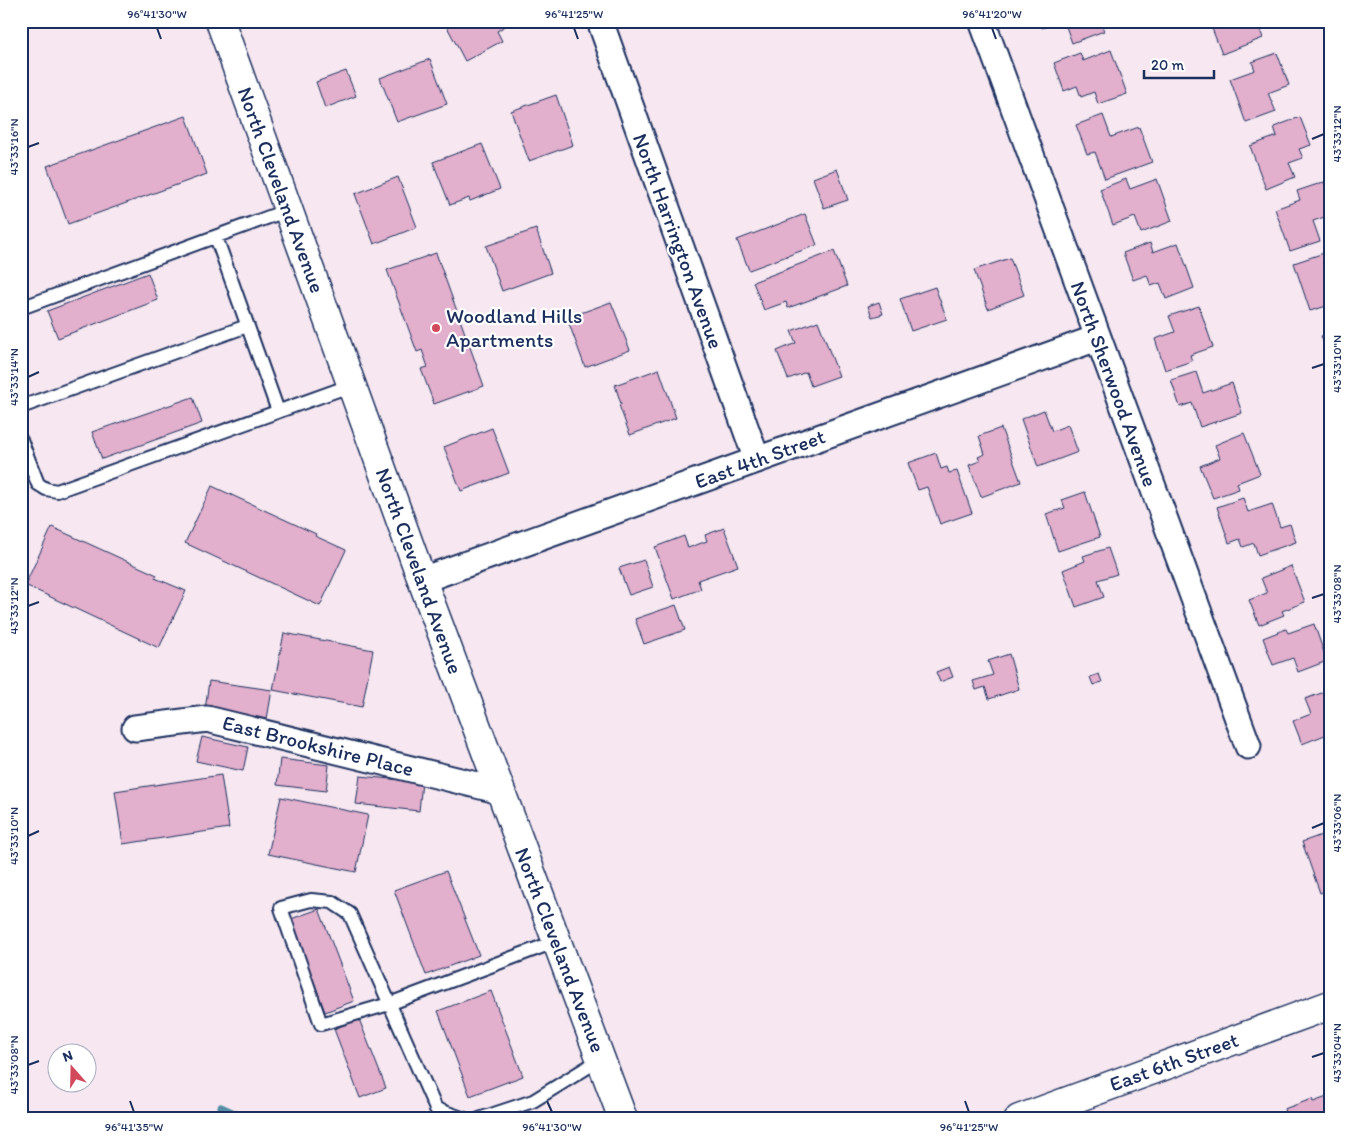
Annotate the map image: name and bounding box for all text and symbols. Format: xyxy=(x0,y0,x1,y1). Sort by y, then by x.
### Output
text: 96°41'30"W xyxy=(127,7,187,21)
text: 96°41'25"W xyxy=(545,7,603,21)
text: 96°41'20"W xyxy=(962,7,1022,21)
scale bar xyxy=(1144,48,1214,80)
text: 20 m xyxy=(1151,56,1185,74)
street label: North Cleveland Avenue xyxy=(233,83,330,296)
text: 43°33'12"N xyxy=(1330,106,1344,162)
text: 43°33'16"N xyxy=(7,118,21,176)
street label: North Harrington Avenue xyxy=(628,130,729,352)
street label: North Sherwood Avenue xyxy=(1066,278,1163,490)
place label: Woodland Hills Apartments xyxy=(446,303,582,352)
marker: Woodland Hills Apartments xyxy=(430,322,442,334)
text: 43°33'10"N xyxy=(1330,335,1344,393)
text: 43°33'14"N xyxy=(7,348,21,406)
street label: East 4th Street xyxy=(691,423,829,494)
street label: North Cleveland Avenue xyxy=(371,464,468,677)
text: 43°33'08"N xyxy=(1330,564,1344,624)
text: 43°33'12"N xyxy=(7,578,21,634)
street label: East Brookshire Place xyxy=(220,710,416,781)
text: 43°33'06"N xyxy=(1330,794,1344,852)
text: 43°33'10"N xyxy=(7,807,21,865)
street label: North Cleveland Avenue xyxy=(510,844,611,1056)
text: 43°33'04"N xyxy=(1330,1023,1344,1083)
street label: East 6th Street xyxy=(1106,1027,1242,1096)
text: 43°33'08"N xyxy=(7,1035,21,1095)
north arrow xyxy=(48,1042,98,1092)
text: N xyxy=(60,1047,75,1066)
text: 96°41'35"W xyxy=(105,1120,163,1134)
text: 96°41'30"W xyxy=(522,1120,582,1134)
text: 96°41'25"W xyxy=(940,1120,998,1134)

